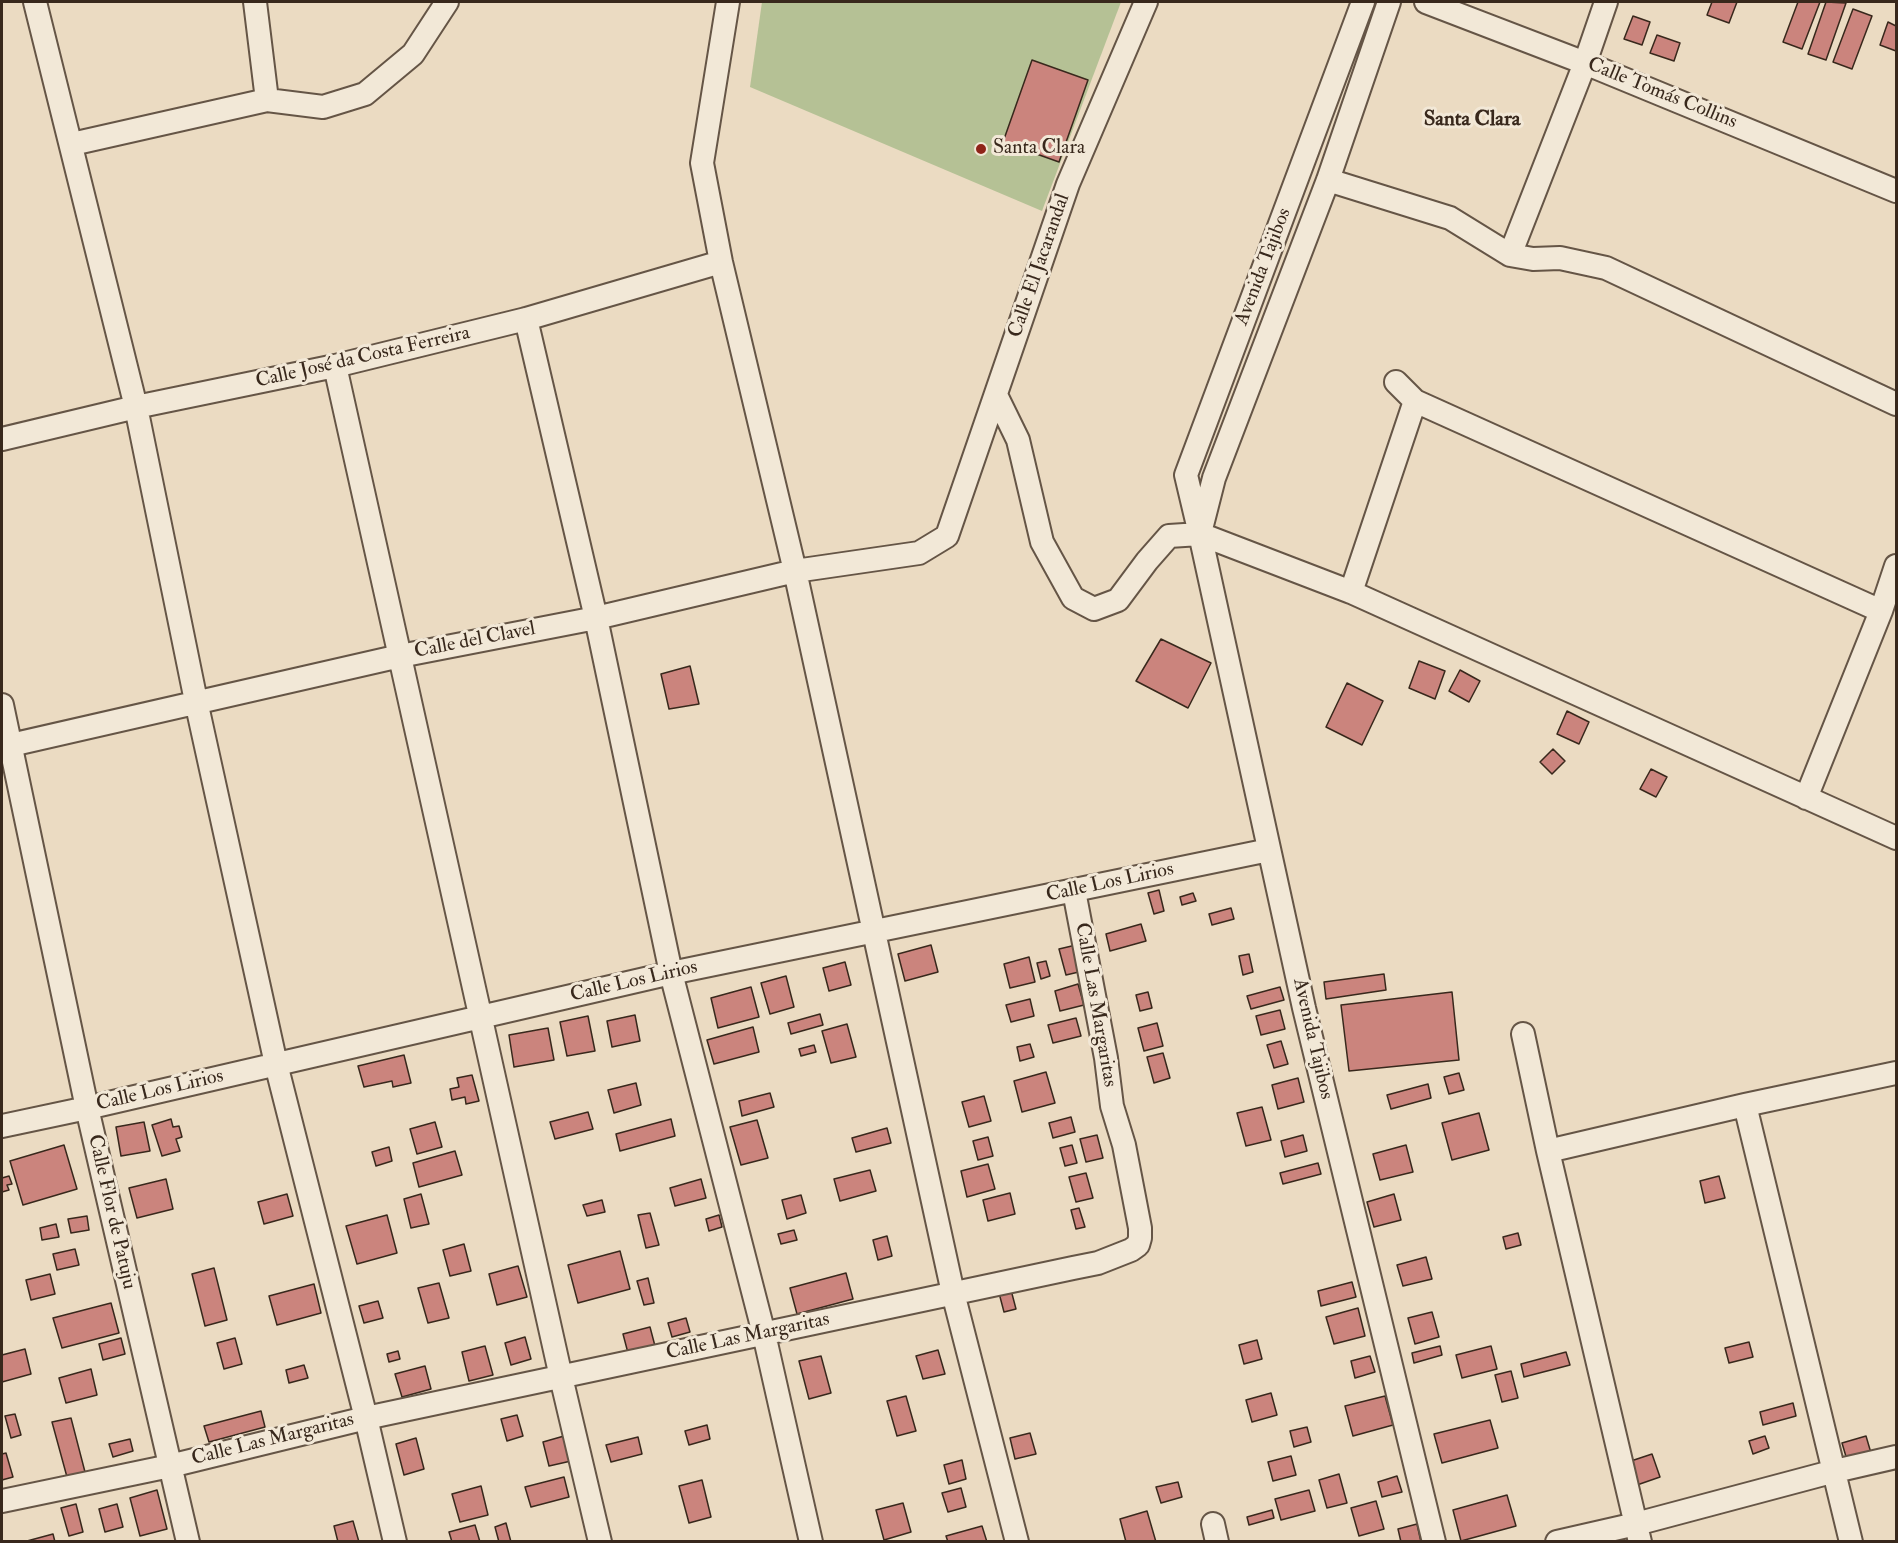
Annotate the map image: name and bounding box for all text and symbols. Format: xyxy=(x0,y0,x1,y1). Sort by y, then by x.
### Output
street label: Calle Tomás Collins xyxy=(1584,53,1740,135)
district label: Santa Clara xyxy=(1424,107,1520,133)
place label: Santa Clara xyxy=(993,137,1085,161)
marker: Santa Clara xyxy=(974,142,988,156)
street label: Calle El Jacarandal xyxy=(1004,191,1076,341)
street label: Avenida Tajibos xyxy=(1231,205,1297,329)
street label: Calle José da Costa Ferreira xyxy=(253,322,473,394)
street label: Calle del Clavel xyxy=(412,618,538,664)
street label: Calle Los Lirios xyxy=(1044,858,1176,908)
street label: Calle Las Margaritas xyxy=(1069,921,1121,1089)
street label: Calle Los Lirios xyxy=(568,956,700,1008)
street label: Avenida Tajibos xyxy=(1286,976,1338,1102)
street label: Calle Los Lirios xyxy=(94,1065,226,1117)
street label: Calle Flor de Patuju xyxy=(82,1132,140,1292)
street label: Calle Las Margaritas xyxy=(664,1308,832,1366)
street label: Calle Las Margaritas xyxy=(189,1408,357,1472)

